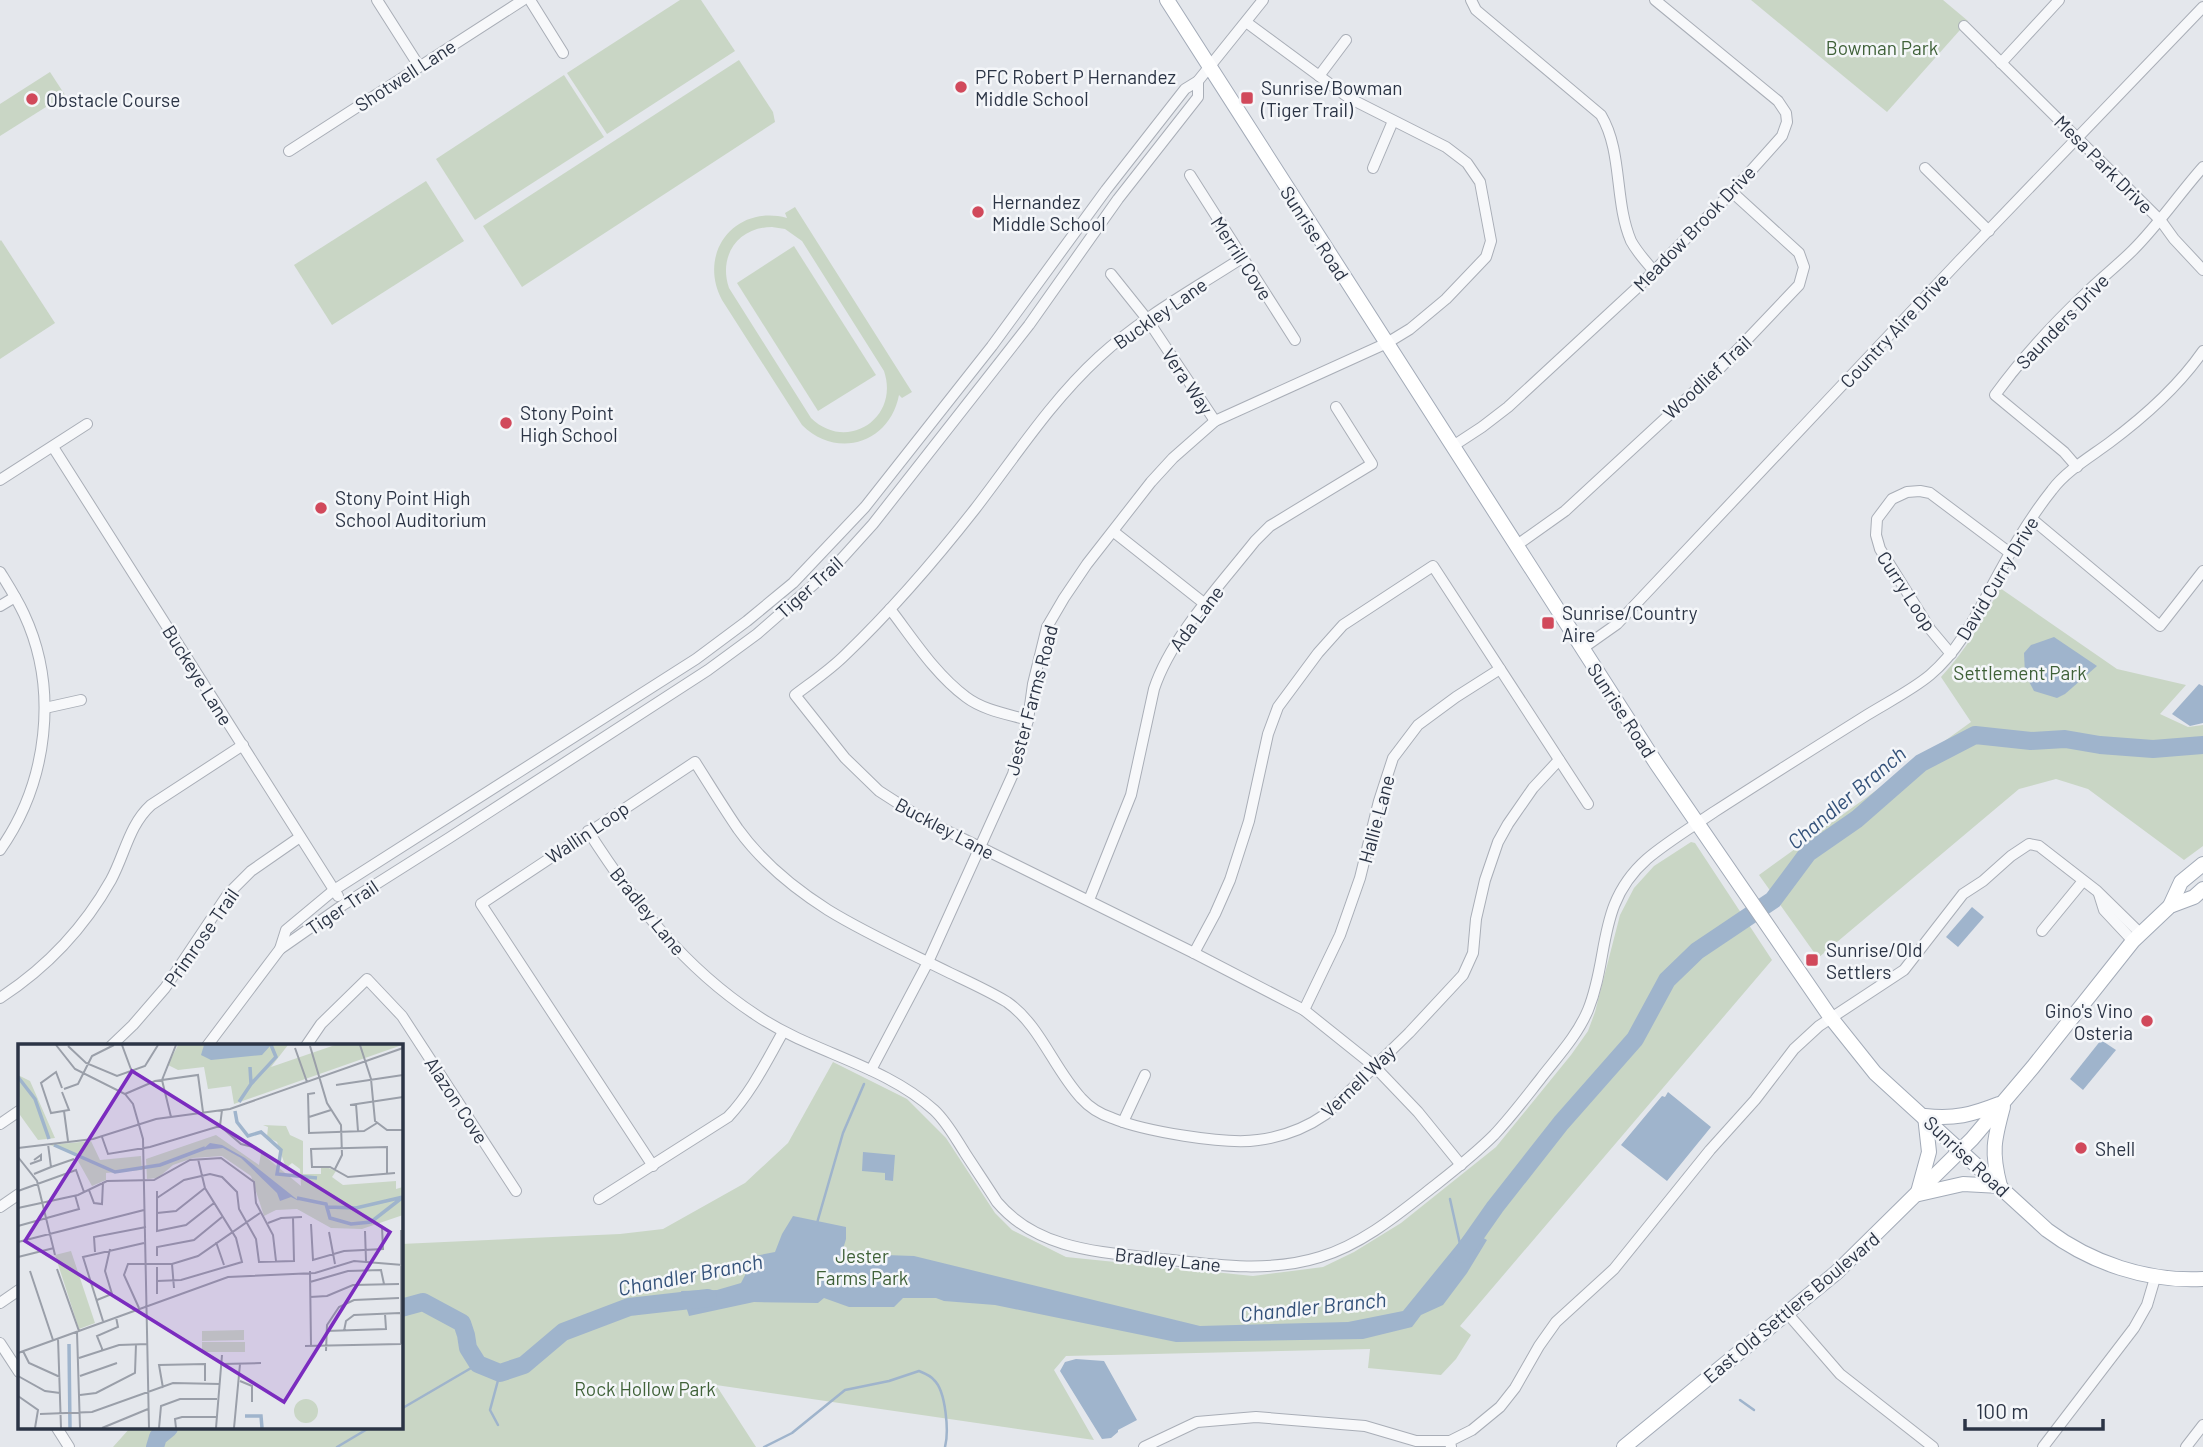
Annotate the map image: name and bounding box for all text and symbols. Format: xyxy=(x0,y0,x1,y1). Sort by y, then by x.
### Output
street label: Shotwell Lane xyxy=(350,34,460,116)
park label: Bowman Park xyxy=(1826,36,1938,59)
place label: PFC Robert P Hernandez Middle School xyxy=(975,65,1176,110)
place label: Sunrise/Bowman (Tiger Trail) xyxy=(1260,76,1402,121)
marker: PFC Robert P Hernandez Middle School xyxy=(953,79,969,95)
place label: Obstacle Course xyxy=(46,88,180,111)
marker: Sunrise/Bowman (Tiger Trail) xyxy=(1239,90,1255,106)
marker: Obstacle Course xyxy=(24,91,40,107)
street label: Mesa Park Drive xyxy=(2050,110,2158,218)
street label: Meadow Brook Drive xyxy=(1628,160,1760,296)
street label: Sunrise Road xyxy=(1276,181,1354,285)
place label: Hernandez Middle School xyxy=(992,190,1106,235)
marker: Hernandez Middle School xyxy=(970,204,986,220)
street label: Merrill Cove xyxy=(1206,212,1278,304)
street label: Country Aire Drive xyxy=(1835,268,1953,392)
street label: Saunders Drive xyxy=(2011,269,2113,373)
street label: Buckley Lane xyxy=(1109,272,1211,354)
street label: Woodlief Trail xyxy=(1658,330,1756,424)
street label: Vera Way xyxy=(1158,344,1219,419)
place label: Stony Point High School xyxy=(520,401,618,446)
marker: Stony Point High School xyxy=(498,415,514,431)
place label: Stony Point High School Auditorium xyxy=(335,486,487,531)
marker: Stony Point High School Auditorium xyxy=(313,500,329,516)
street label: David Curry Drive xyxy=(1951,512,2043,644)
street label: Curry Loop xyxy=(1873,547,1941,635)
street label: Tiger Trail xyxy=(771,551,847,623)
street label: Ada Lane xyxy=(1164,581,1228,655)
place label: Sunrise/Country Aire xyxy=(1562,601,1698,646)
marker: Sunrise/Country Aire xyxy=(1540,615,1556,631)
street label: Buckeye Lane xyxy=(158,621,238,729)
street label: Jester Farms Road xyxy=(1000,622,1062,778)
street label: Sunrise Road xyxy=(1583,658,1661,762)
park label: Settlement Park xyxy=(1953,661,2087,684)
water label: Chandler Branch xyxy=(1782,740,1910,854)
street label: Hallie Lane xyxy=(1353,772,1399,866)
street label: Buckley Lane xyxy=(892,792,998,864)
street label: Wallin Loop xyxy=(541,796,633,868)
street label: Bradley Lane xyxy=(606,862,690,960)
street label: Tiger Trail xyxy=(302,875,382,939)
street label: Primrose Trail xyxy=(159,883,243,991)
place label: Sunrise/Old Settlers xyxy=(1826,938,1923,983)
marker: Sunrise/Old Settlers xyxy=(1804,952,1820,968)
place label: Gino's Vino Osteria xyxy=(2045,999,2133,1044)
marker: Gino's Vino Osteria xyxy=(2139,1013,2155,1029)
street label: Vernell Way xyxy=(1316,1040,1400,1122)
inset map xyxy=(18,1044,402,1430)
street label: Alazon Cove xyxy=(420,1052,494,1148)
street label: Sunrise Road xyxy=(1920,1111,2014,1201)
place label: Shell xyxy=(2095,1137,2135,1160)
marker: Shell xyxy=(2073,1140,2089,1156)
street label: East Old Settlers Boulevard xyxy=(1698,1227,1884,1387)
street label: Bradley Lane xyxy=(1114,1242,1222,1276)
park label: Jester Farms Park xyxy=(816,1244,908,1289)
water label: Chandler Branch xyxy=(616,1248,764,1300)
water label: Chandler Branch xyxy=(1239,1286,1387,1326)
park label: Rock Hollow Park xyxy=(574,1377,716,1400)
scale bar xyxy=(1965,1388,2103,1432)
text: 100 m xyxy=(1976,1398,2029,1423)

